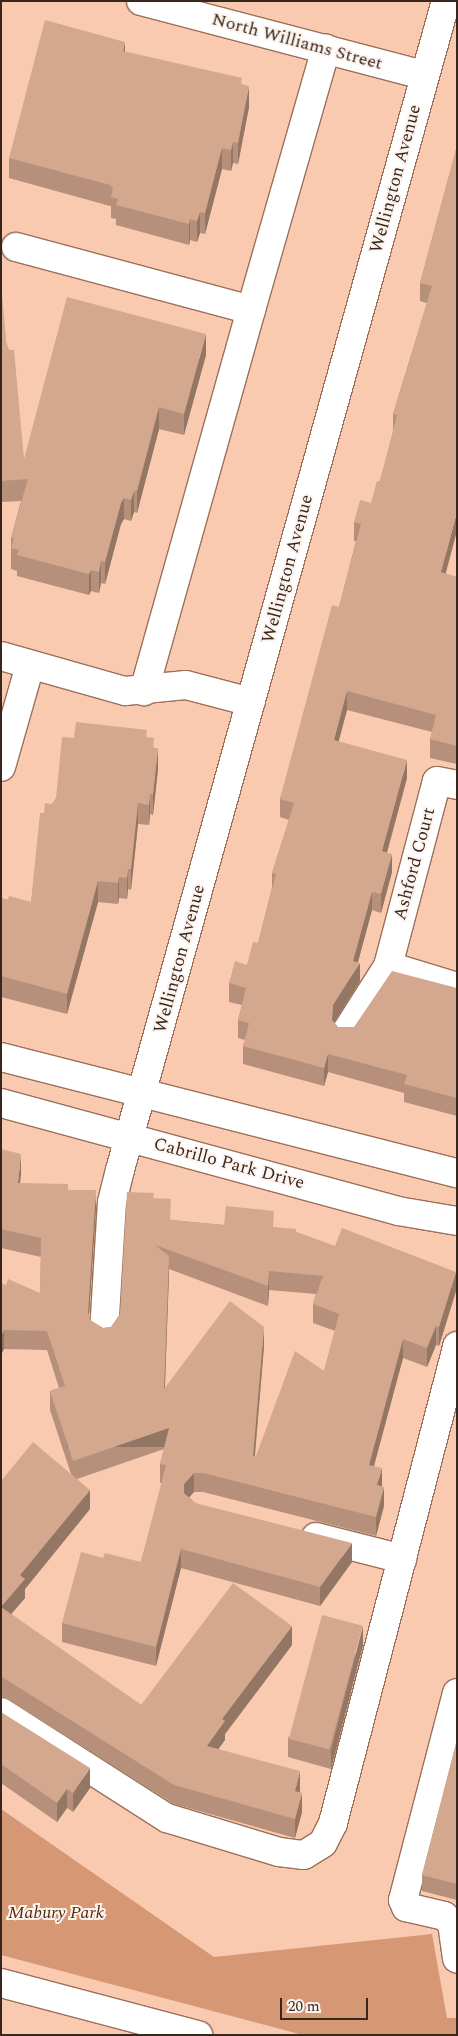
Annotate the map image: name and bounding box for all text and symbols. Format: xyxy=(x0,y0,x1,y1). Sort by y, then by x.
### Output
street label: North Williams Street xyxy=(209,9,385,75)
street label: Wellington Avenue xyxy=(366,102,426,256)
street label: Wellington Avenue xyxy=(258,492,318,646)
street label: Ashford Court xyxy=(390,805,440,923)
street label: Wellington Avenue xyxy=(150,882,210,1036)
street label: Cabrillo Park Drive xyxy=(151,1133,307,1195)
park label: Mabury Park xyxy=(8,1902,104,1924)
scale bar xyxy=(283,1988,370,2020)
text: 20 m xyxy=(288,1995,320,2018)

